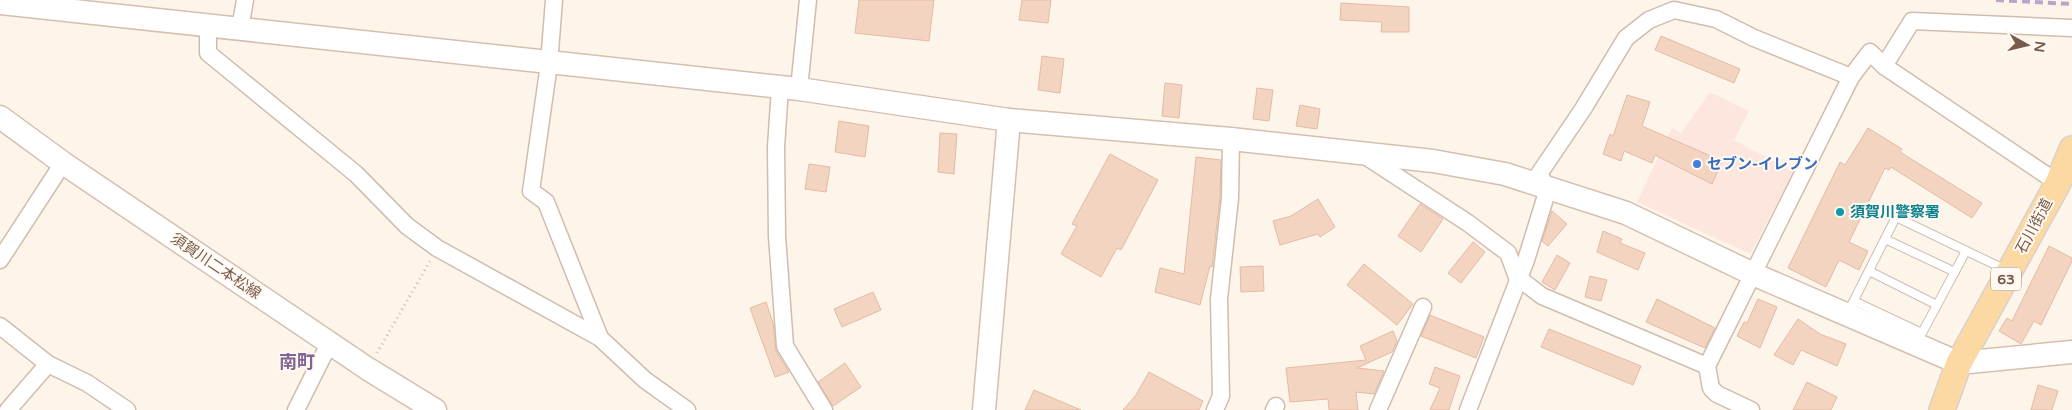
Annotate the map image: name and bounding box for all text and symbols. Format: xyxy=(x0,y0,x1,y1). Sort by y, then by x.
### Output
north arrow xyxy=(2002,20,2052,70)
text: N xyxy=(2030,40,2049,53)
place label: セブン-イレブン xyxy=(1707,155,1818,173)
marker: セブン-イレブン xyxy=(1691,158,1703,170)
street label: 石川街道 xyxy=(2012,195,2056,257)
place label: 須賀川警察署 xyxy=(1850,203,1940,221)
marker: 須賀川警察署 xyxy=(1834,206,1846,218)
street label: 須賀川二本松線 xyxy=(167,229,265,303)
road number: 63 xyxy=(1991,268,2021,290)
district label: 南町 xyxy=(279,351,315,373)

